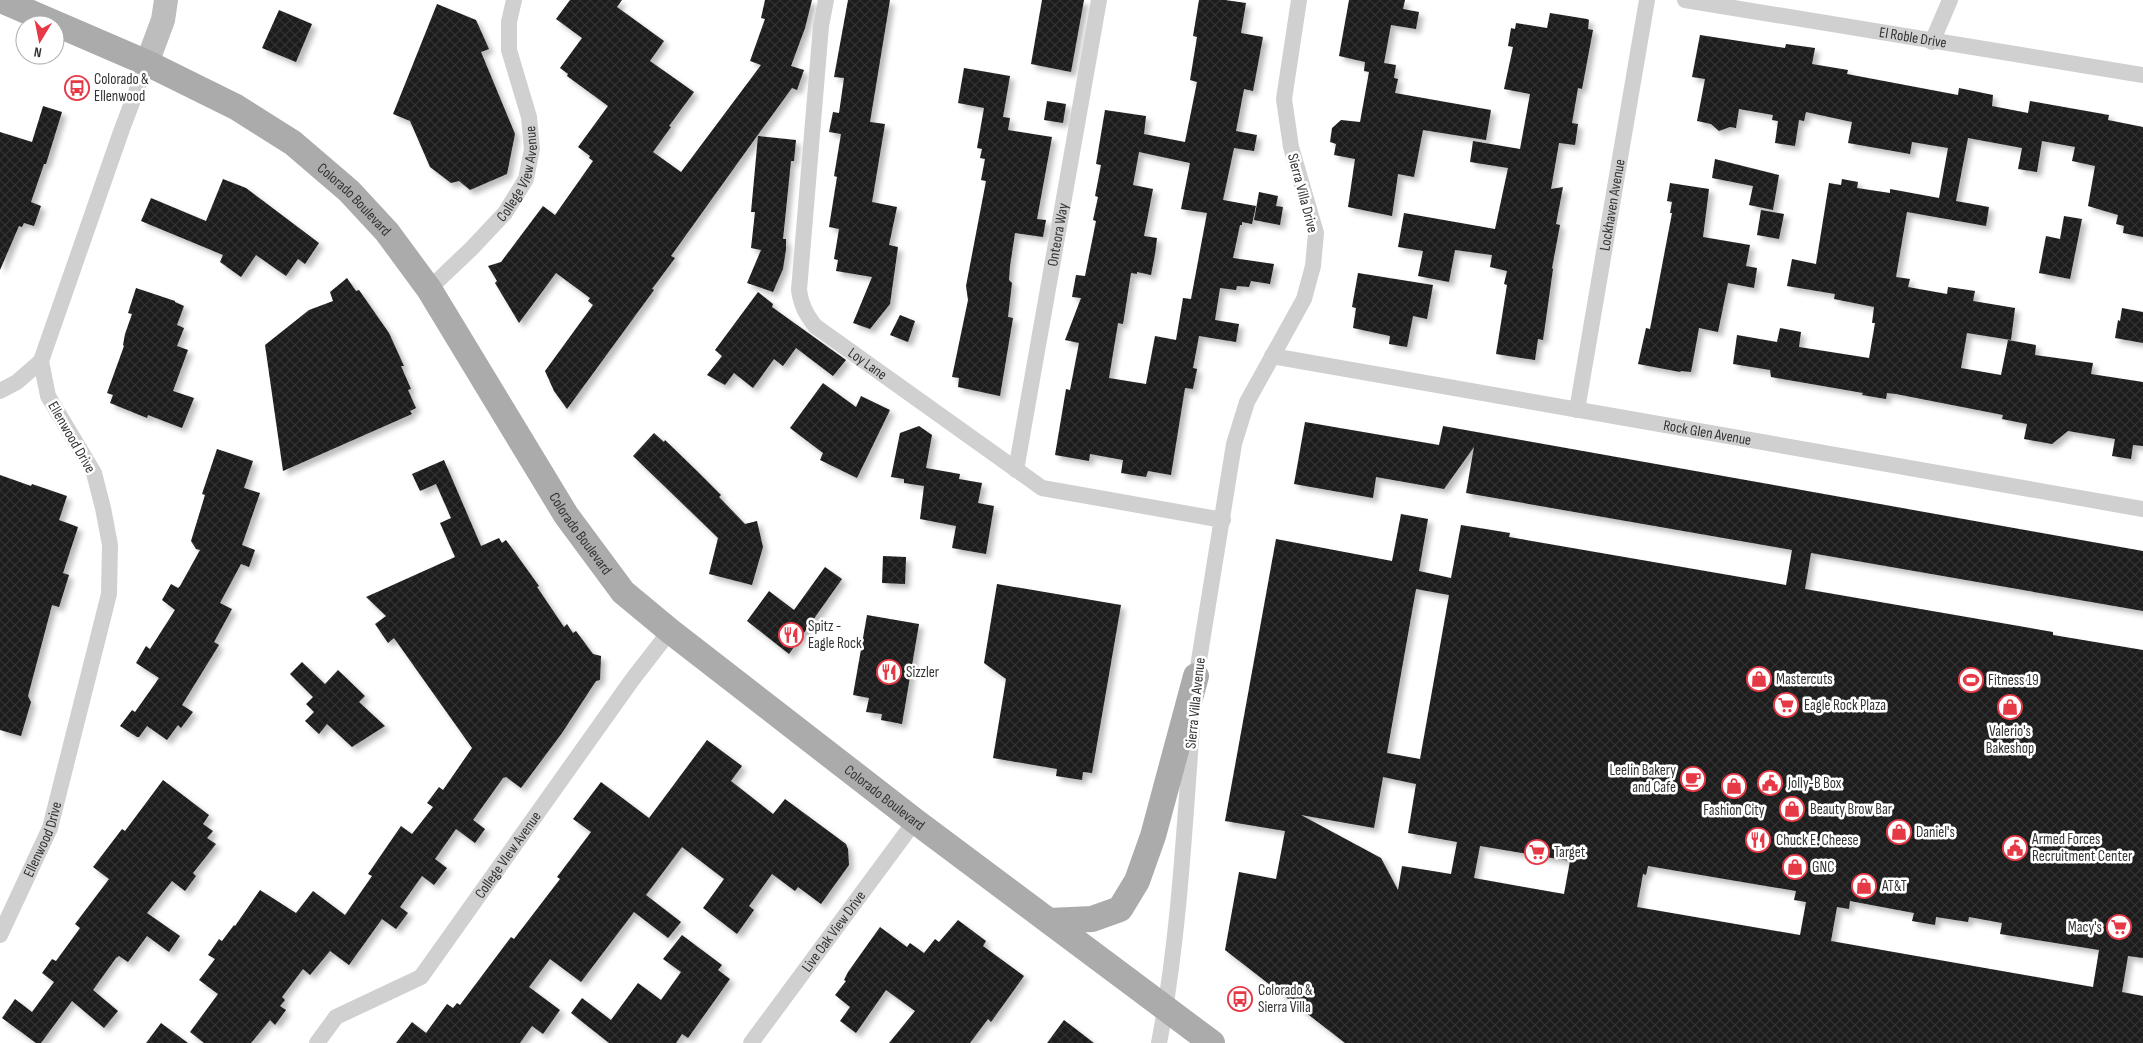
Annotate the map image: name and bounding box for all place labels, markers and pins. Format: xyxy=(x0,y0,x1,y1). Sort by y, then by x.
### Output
place label: Colorado & Ellenwood xyxy=(94,70,149,106)
bus stop icon: Colorado & Ellenwood xyxy=(64,75,90,101)
place label: Spitz - Eagle Rock xyxy=(808,617,862,653)
restaurant icon: Spitz - Eagle Rock xyxy=(778,622,804,648)
restaurant icon: Sizzler xyxy=(876,659,902,685)
place label: Sizzler xyxy=(906,663,940,682)
shop icon: Mastercuts xyxy=(1746,666,1772,692)
sports icon: Fitness 19 xyxy=(1958,667,1984,693)
place label: Mastercuts xyxy=(1776,670,1833,689)
place label: Fitness 19 xyxy=(1988,671,2039,690)
supermarket icon: Eagle Rock Plaza xyxy=(1773,692,1799,718)
shop icon: Valerio's Bakeshop xyxy=(1997,694,2023,720)
place label: Eagle Rock Plaza xyxy=(1804,696,1886,715)
place label: Valerio's Bakeshop xyxy=(1986,722,2034,758)
place label: Leelin Bakery and Cafe xyxy=(1610,761,1676,797)
cafe icon: Leelin Bakery and Cafe xyxy=(1680,766,1706,792)
public building icon: Jolly-B Box xyxy=(1757,770,1783,796)
shop icon: Fashion City xyxy=(1721,773,1747,799)
place label: Jolly-B Box xyxy=(1787,774,1842,793)
shop icon: Beauty Brow Bar xyxy=(1779,796,1805,822)
place label: Beauty Brow Bar xyxy=(1810,800,1893,819)
place label: Fashion City xyxy=(1703,801,1765,820)
shop icon: Daniel's xyxy=(1886,819,1912,845)
place label: Daniel's xyxy=(1916,823,1955,842)
restaurant icon: Chuck E. Cheese xyxy=(1745,827,1771,853)
place label: Armed Forces Recruitment Center xyxy=(2031,830,2133,866)
place label: Chuck E. Cheese xyxy=(1776,831,1859,850)
public building icon: Armed Forces Recruitment Center xyxy=(2002,835,2028,861)
supermarket icon: Target xyxy=(1524,839,1550,865)
place label: Target xyxy=(1554,843,1586,862)
shop icon: GNC xyxy=(1782,854,1808,880)
place label: GNC xyxy=(1812,858,1834,877)
shop icon: AT&T xyxy=(1851,873,1877,899)
place label: AT&T xyxy=(1881,877,1907,896)
supermarket icon: Macy's xyxy=(2106,914,2132,940)
place label: Macy's xyxy=(2068,918,2102,937)
place label: Colorado & Sierra Villa xyxy=(1258,981,1313,1017)
bus stop icon: Colorado & Sierra Villa xyxy=(1227,986,1253,1012)

